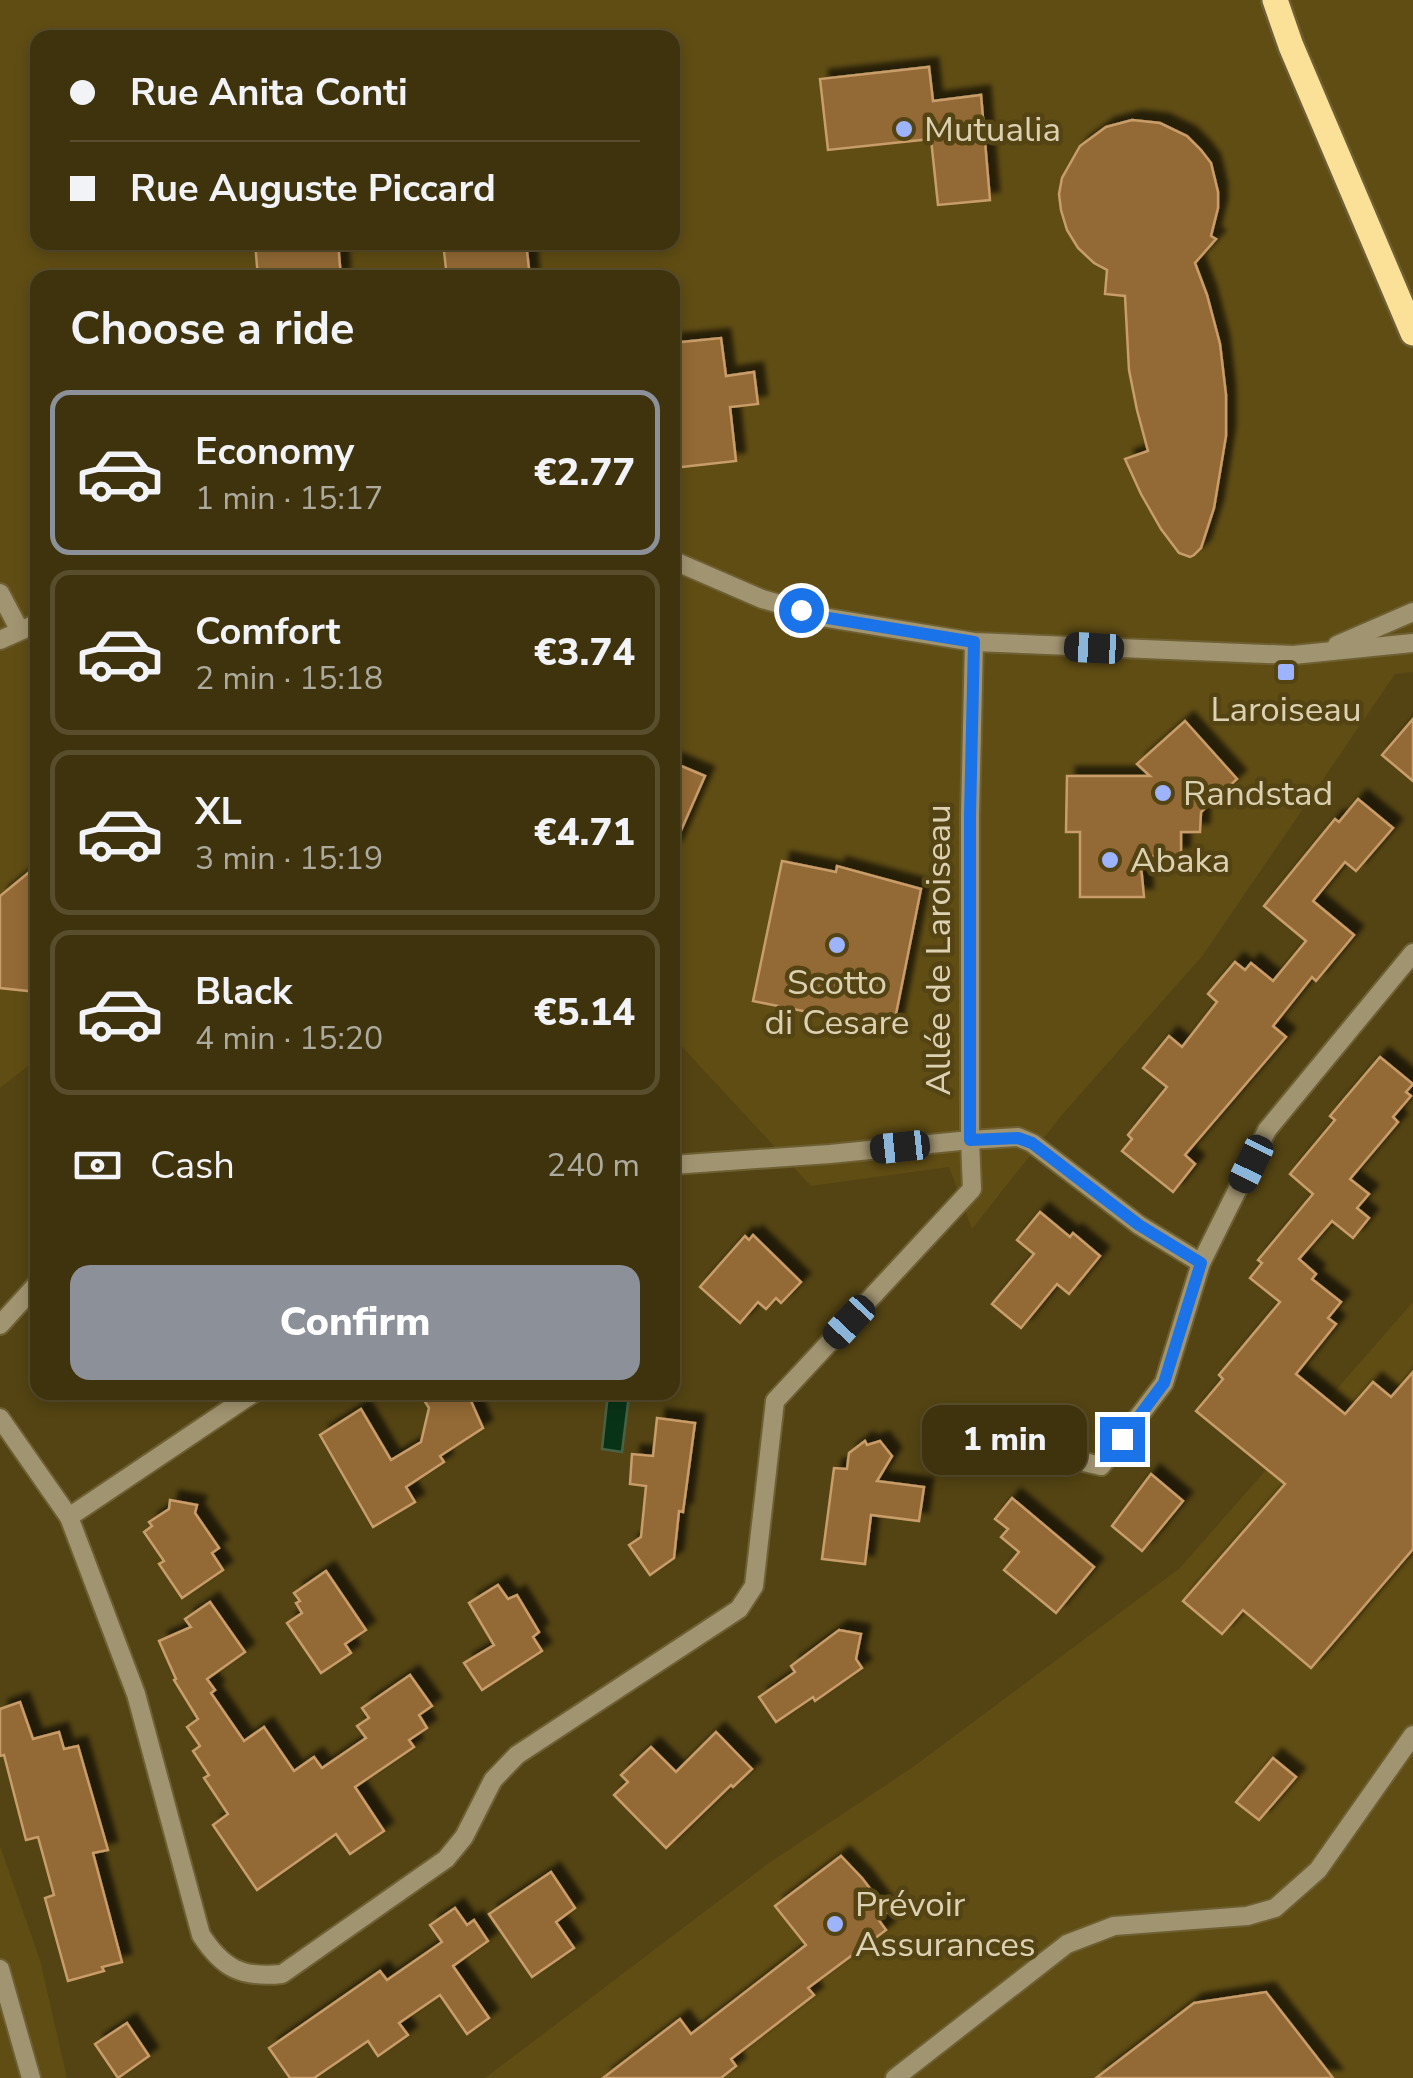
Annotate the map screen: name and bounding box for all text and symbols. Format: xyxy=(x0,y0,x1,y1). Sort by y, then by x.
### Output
text: Rue Anita Conti xyxy=(130,67,408,118)
place label: Mutualia xyxy=(924,106,1061,153)
marker: Mutualia xyxy=(893,118,915,140)
text: Rue Auguste Piccard xyxy=(130,163,496,214)
text: Choose a ride xyxy=(70,299,355,360)
text: Economy xyxy=(195,426,354,477)
icon: car xyxy=(75,428,165,518)
text: €2.77 xyxy=(534,447,635,498)
text: 1 min · 15:17 xyxy=(195,477,383,520)
route start xyxy=(779,588,824,633)
text: Comfort xyxy=(195,606,340,657)
icon: car xyxy=(75,608,165,698)
text: €3.74 xyxy=(534,627,635,678)
car xyxy=(1063,631,1125,665)
text: 2 min · 15:18 xyxy=(195,657,383,700)
marker: Laroiseau xyxy=(1275,661,1297,683)
place label: Laroiseau xyxy=(1210,686,1362,733)
place label: Randstad xyxy=(1183,770,1333,817)
marker: Randstad xyxy=(1152,782,1174,804)
text: XL xyxy=(195,786,242,837)
icon: car xyxy=(75,788,165,878)
street label: Allée de Laroiseau xyxy=(915,804,962,1096)
text: €4.71 xyxy=(534,807,635,858)
text: 3 min · 15:19 xyxy=(195,837,383,880)
place label: Abaka xyxy=(1130,837,1230,884)
marker: Abaka xyxy=(1099,849,1121,871)
marker: Scotto di Cesare xyxy=(826,934,848,956)
place label: Scotto di Cesare xyxy=(765,959,909,1046)
text: Black xyxy=(195,966,292,1017)
icon: car xyxy=(75,968,165,1058)
text: €5.14 xyxy=(534,987,635,1038)
text: 4 min · 15:20 xyxy=(195,1017,383,1060)
car xyxy=(869,1129,931,1165)
car xyxy=(1224,1130,1278,1198)
icon: cash xyxy=(70,1138,125,1193)
text: Cash xyxy=(150,1140,235,1191)
text: 240 m xyxy=(547,1144,640,1187)
button: Confirm xyxy=(70,1265,640,1380)
car xyxy=(818,1290,880,1354)
callout: 1 min xyxy=(922,1404,1087,1474)
route end xyxy=(1100,1417,1145,1462)
text: 1 min xyxy=(962,1418,1047,1461)
place label: Prévoir Assurances xyxy=(855,1881,1036,1968)
marker: Prévoir Assurances xyxy=(824,1913,846,1935)

